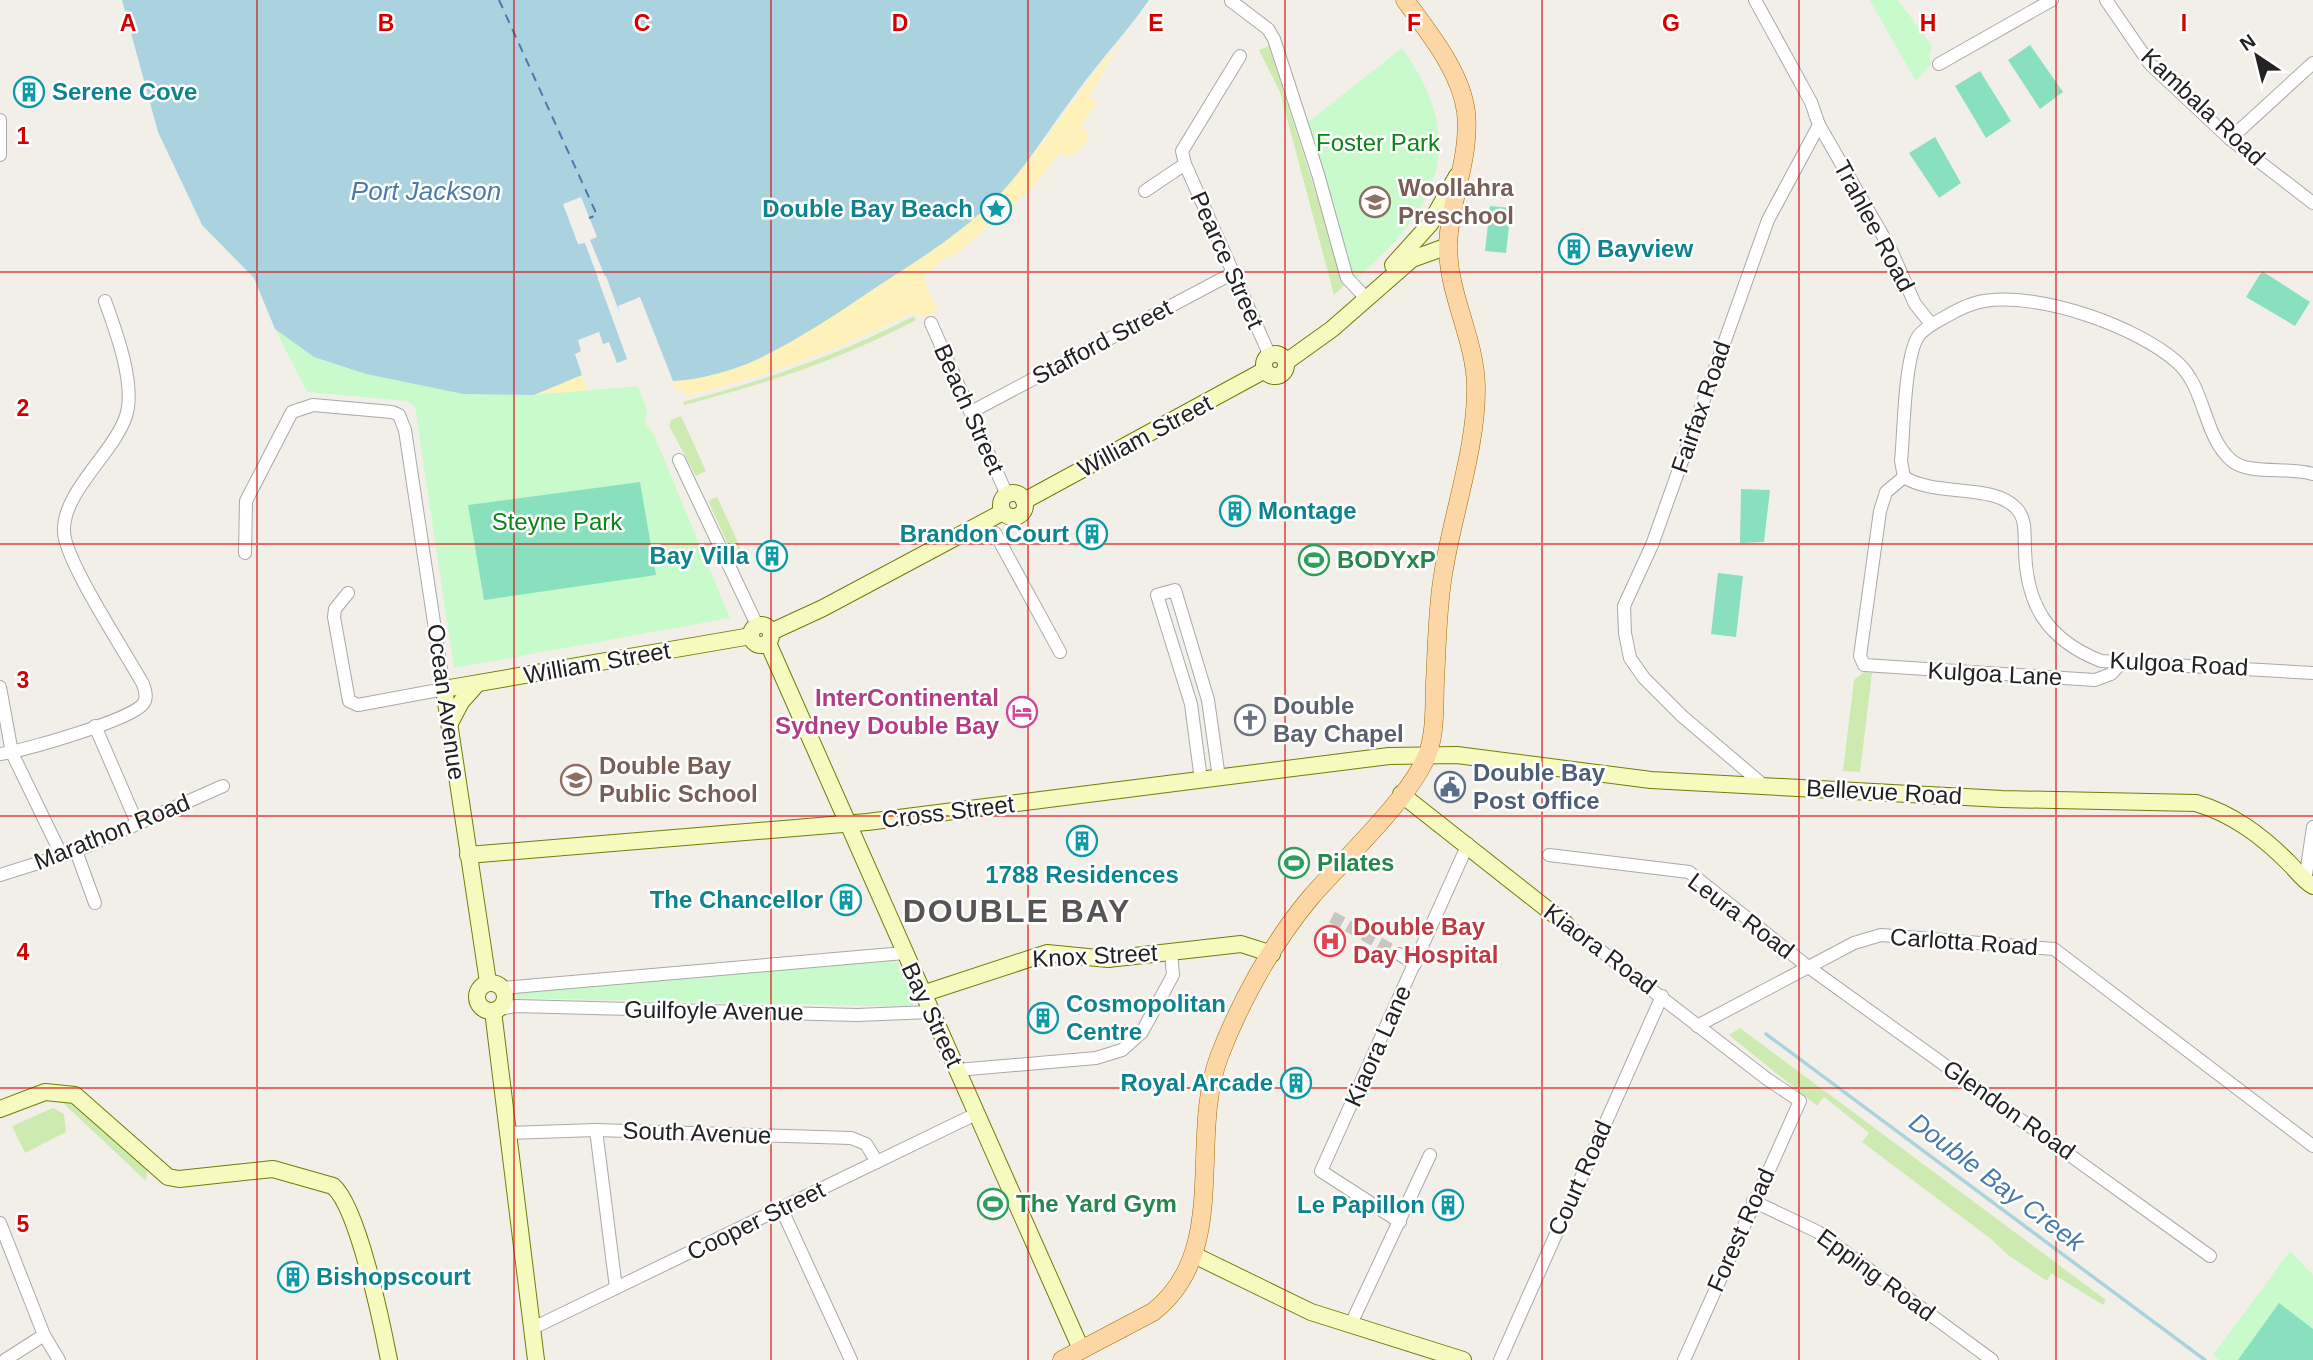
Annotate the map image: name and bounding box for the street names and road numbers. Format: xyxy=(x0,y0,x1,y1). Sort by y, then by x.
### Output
street label: Kambala Road xyxy=(2136,43,2271,171)
street label: Trahlee Road xyxy=(1829,156,1920,296)
street label: Pearce Street xyxy=(1185,187,1270,333)
street label: Stafford Street xyxy=(1027,293,1177,390)
street label: Fairfax Road xyxy=(1665,337,1736,476)
street label: Beach Street xyxy=(929,340,1010,478)
street label: William Street xyxy=(1073,389,1217,482)
street label: Ocean Avenue xyxy=(422,622,471,782)
street label: William Street xyxy=(522,636,672,689)
street label: Kulgoa Road xyxy=(2109,646,2249,681)
street label: Kulgoa Lane xyxy=(1927,656,2063,691)
street label: Bellevue Road xyxy=(1805,774,1963,809)
street label: Marathon Road xyxy=(30,788,194,875)
street label: Cross Street xyxy=(880,790,1016,833)
street label: Leura Road xyxy=(1683,867,1800,964)
street label: Kiaora Road xyxy=(1539,898,1662,1000)
street label: Carlotta Road xyxy=(1889,923,2039,960)
street label: Knox Street xyxy=(1032,939,1159,972)
street label: Bay Street xyxy=(897,958,969,1072)
street label: Kiaora Lane xyxy=(1339,981,1416,1110)
street label: Guilfoyle Avenue xyxy=(624,995,804,1026)
street label: Glendon Road xyxy=(1938,1054,2080,1165)
street label: South Avenue xyxy=(622,1116,772,1149)
street label: Court Road xyxy=(1542,1116,1617,1239)
street label: Forest Road xyxy=(1701,1164,1780,1296)
street label: Cooper Street xyxy=(683,1176,829,1265)
street label: Epping Road xyxy=(1812,1223,1940,1326)

